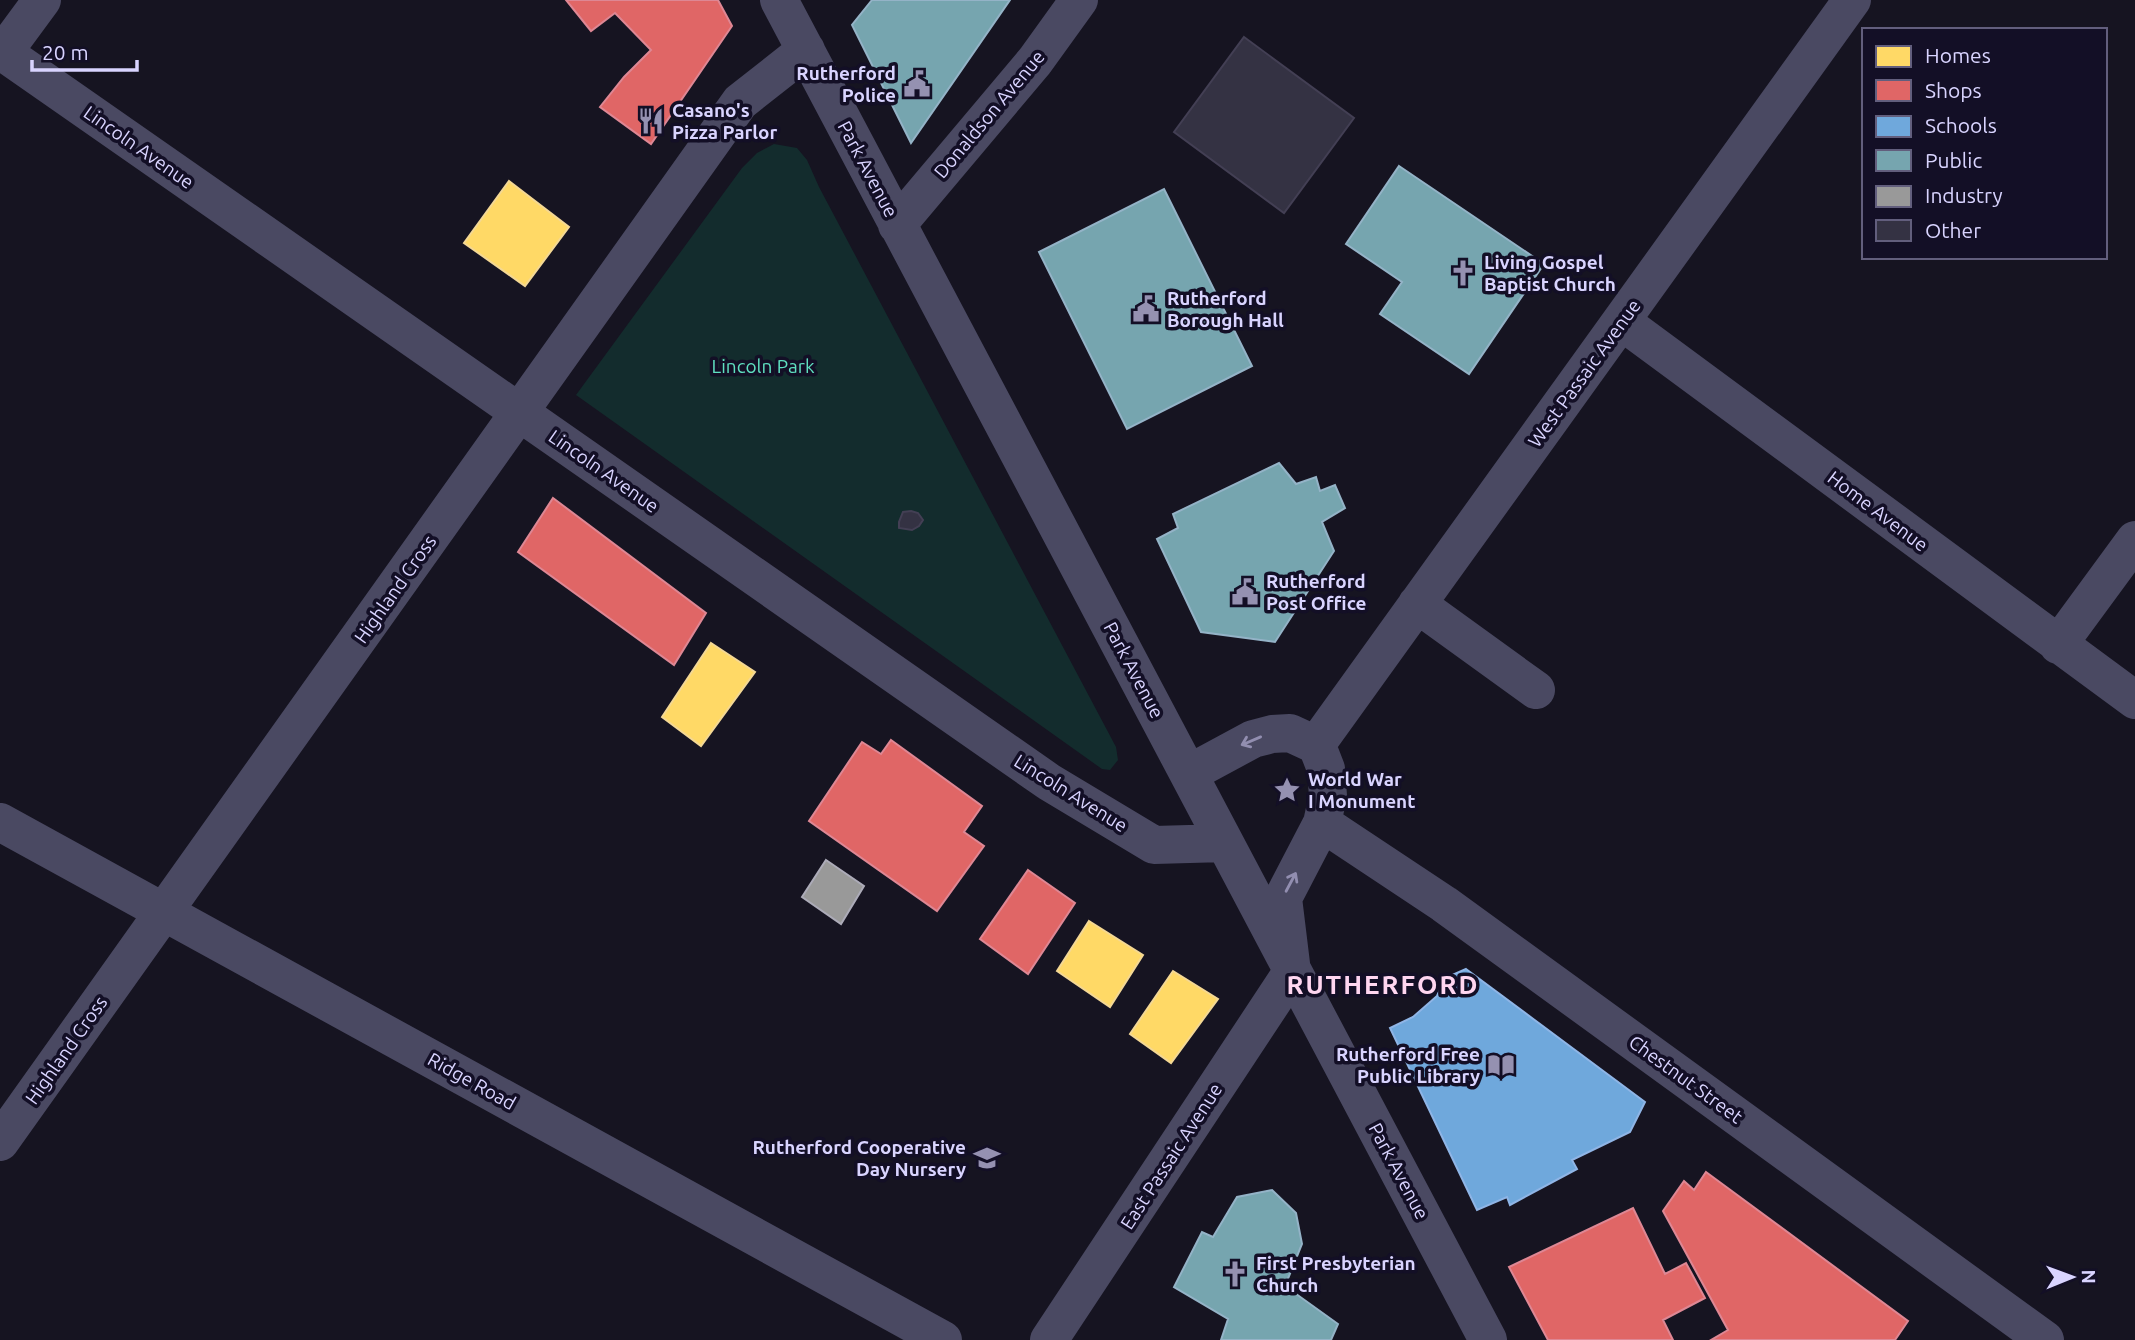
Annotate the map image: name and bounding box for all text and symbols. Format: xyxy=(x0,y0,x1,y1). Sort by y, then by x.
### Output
scale bar xyxy=(32,28,136,72)
legend xyxy=(1862,28,2107,259)
text: 20 m xyxy=(42,40,89,64)
text: Homes xyxy=(1925,43,1991,67)
street label: Donaldson Avenue xyxy=(929,46,1049,182)
place label: Rutherford Police xyxy=(796,62,896,106)
public building icon: Rutherford Police xyxy=(902,69,932,99)
text: Shops xyxy=(1925,78,1982,102)
place label: Casano's Pizza Parlor xyxy=(672,99,778,143)
street label: Lincoln Avenue xyxy=(80,101,198,193)
restaurant icon: Casano's Pizza Parlor xyxy=(636,106,666,136)
text: Schools xyxy=(1925,113,1997,137)
street label: Park Avenue xyxy=(833,117,903,221)
text: Public xyxy=(1925,148,1982,172)
text: Industry xyxy=(1925,183,2003,207)
text: Other xyxy=(1925,218,1981,242)
place label: Living Gospel Baptist Church xyxy=(1484,251,1616,295)
church icon: Living Gospel Baptist Church xyxy=(1448,258,1478,288)
place label: Rutherford Borough Hall xyxy=(1167,287,1284,331)
public building icon: Rutherford Borough Hall xyxy=(1131,294,1161,324)
street label: West Passaic Avenue xyxy=(1523,295,1645,451)
park label: Lincoln Park xyxy=(712,355,815,377)
street label: Lincoln Avenue xyxy=(545,425,663,517)
street label: Home Avenue xyxy=(1824,466,1932,556)
street label: Highland Cross xyxy=(350,531,440,647)
place label: Rutherford Post Office xyxy=(1266,570,1367,614)
public building icon: Rutherford Post Office xyxy=(1230,577,1260,607)
street label: Park Avenue xyxy=(1099,618,1169,722)
one-way arrow xyxy=(1241,735,1262,748)
street label: Lincoln Avenue xyxy=(1010,749,1132,837)
place label: World War I Monument xyxy=(1308,768,1415,812)
place icon: World War I Monument xyxy=(1272,775,1302,805)
one-way arrow xyxy=(1285,872,1298,893)
district label: RUTHERFORD xyxy=(1286,970,1480,999)
street label: Highland Cross xyxy=(21,992,111,1108)
street label: Chestnut Street xyxy=(1625,1030,1748,1128)
place label: Rutherford Free Public Library xyxy=(1336,1043,1480,1087)
street label: Ridge Road xyxy=(424,1048,520,1114)
library icon: Rutherford Free Public Library xyxy=(1486,1050,1516,1080)
street label: East Passaic Avenue xyxy=(1116,1079,1226,1233)
street label: Park Avenue xyxy=(1364,1119,1434,1223)
place label: Rutherford Cooperative Day Nursery xyxy=(753,1136,966,1180)
school or university icon: Rutherford Cooperative Day Nursery xyxy=(972,1143,1002,1173)
north arrow xyxy=(2037,1242,2107,1312)
place label: First Presbyterian Church xyxy=(1256,1252,1416,1296)
church icon: First Presbyterian Church xyxy=(1220,1259,1250,1289)
text: N xyxy=(2078,1269,2100,1284)

